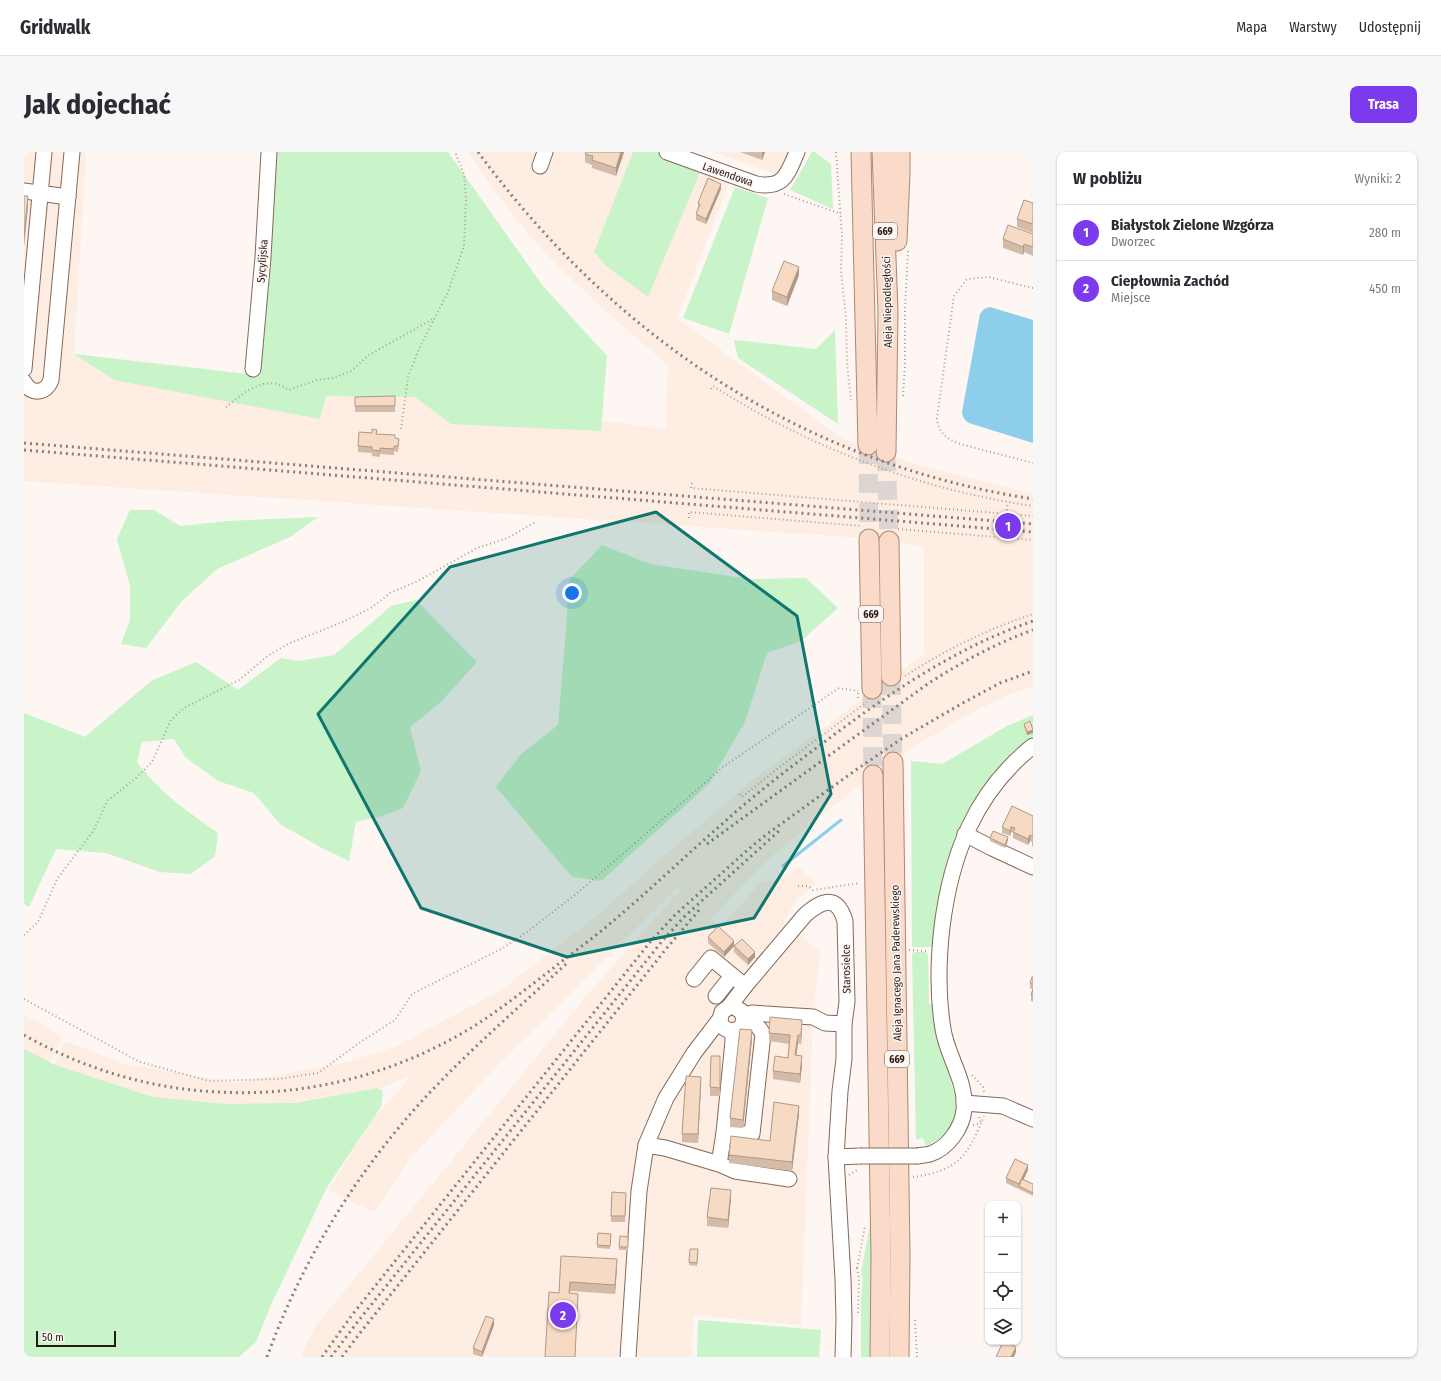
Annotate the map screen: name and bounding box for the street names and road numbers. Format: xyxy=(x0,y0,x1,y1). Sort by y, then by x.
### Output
street label: Lawendowa xyxy=(701,160,755,189)
road number: 669 xyxy=(873,223,897,239)
street label: Sycylijska xyxy=(255,239,270,283)
street label: Aleja Niepodległości xyxy=(880,256,895,348)
road number: 669 xyxy=(859,606,883,622)
street label: Aleja Ignacego Jana Paderewskiego xyxy=(889,884,904,1041)
street label: Starosielce xyxy=(840,944,853,994)
road number: 669 xyxy=(885,1051,909,1067)

